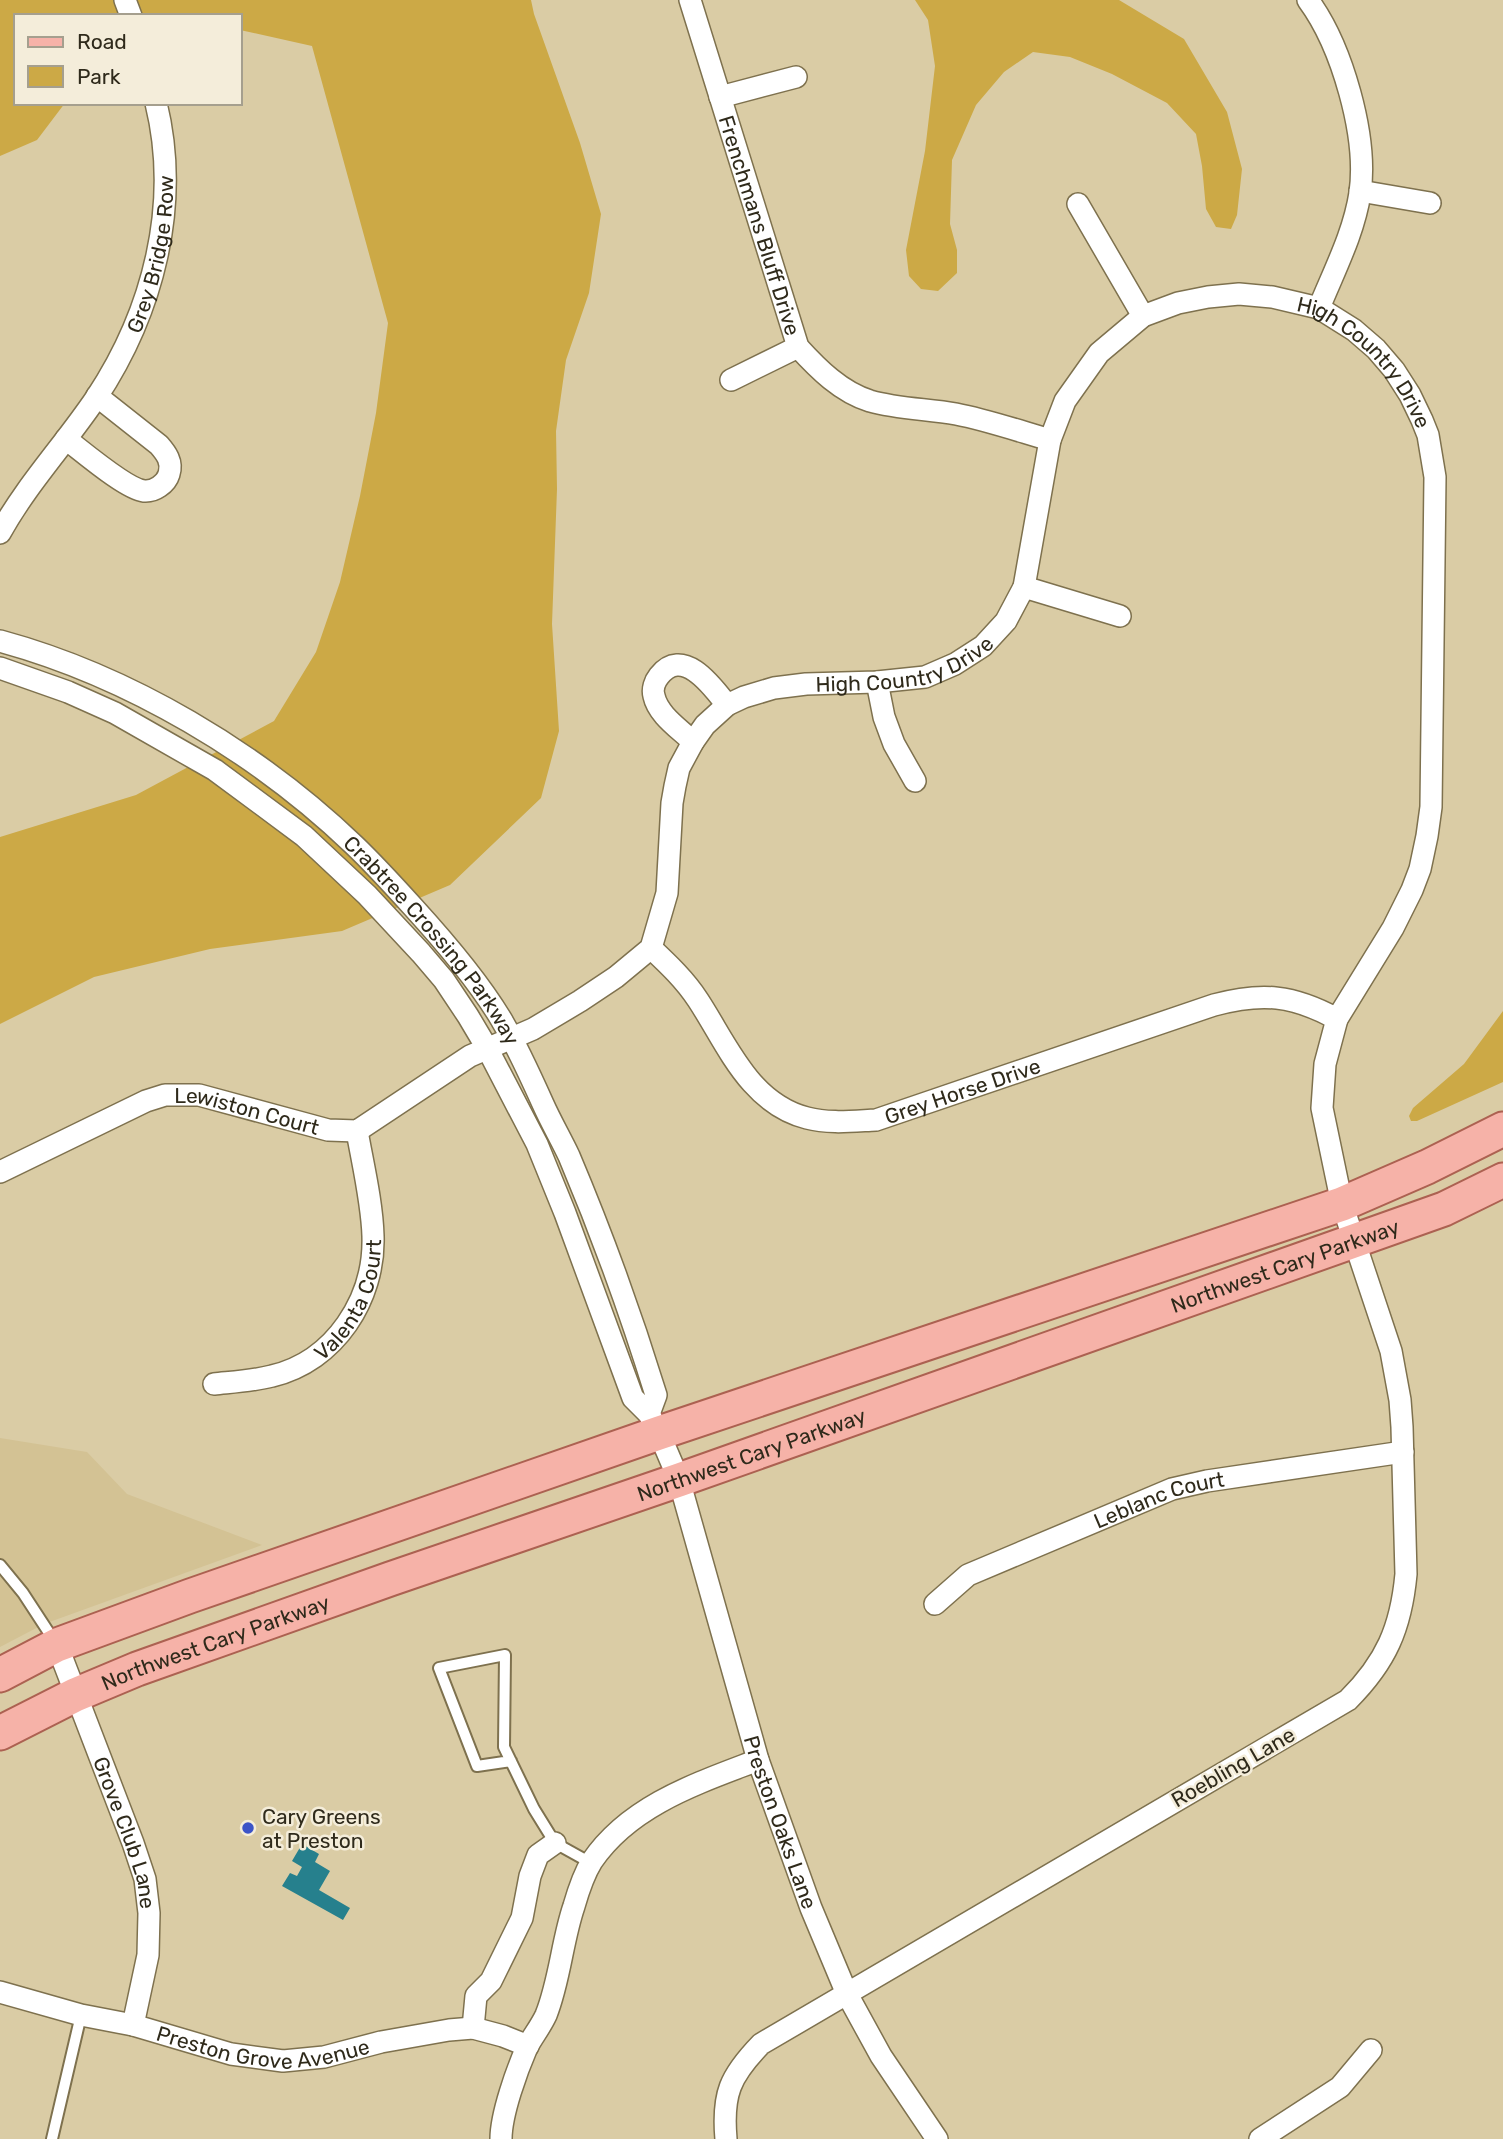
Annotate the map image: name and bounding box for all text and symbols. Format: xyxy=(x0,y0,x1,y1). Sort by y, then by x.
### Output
legend xyxy=(14,14,242,105)
text: Road xyxy=(77,29,127,54)
text: Park xyxy=(77,64,121,89)
street label: Frenchmans Bluff Drive xyxy=(714,112,806,338)
street label: Grey Bridge Row xyxy=(121,175,178,336)
street label: High Country Drive xyxy=(1295,291,1436,431)
street label: High Country Drive xyxy=(815,631,998,696)
street label: Crabtree Crossing Parkway xyxy=(339,830,526,1049)
street label: Grey Horse Drive xyxy=(881,1053,1043,1129)
street label: Lewiston Court xyxy=(174,1083,322,1140)
street label: Northwest Cary Parkway xyxy=(1167,1213,1403,1317)
street label: Valenta Court xyxy=(309,1239,386,1365)
street label: Northwest Cary Parkway xyxy=(634,1402,869,1506)
street label: Leblanc Court xyxy=(1090,1466,1226,1533)
street label: Northwest Cary Parkway xyxy=(97,1589,333,1695)
street label: Roebling Lane xyxy=(1167,1722,1299,1812)
street label: Preston Oaks Lane xyxy=(739,1733,823,1912)
street label: Grove Club Lane xyxy=(88,1753,161,1910)
place label: Cary Greens at Preston xyxy=(262,1804,381,1853)
marker: Cary Greens at Preston xyxy=(240,1820,256,1836)
street label: Preston Grove Avenue xyxy=(154,2020,372,2074)

